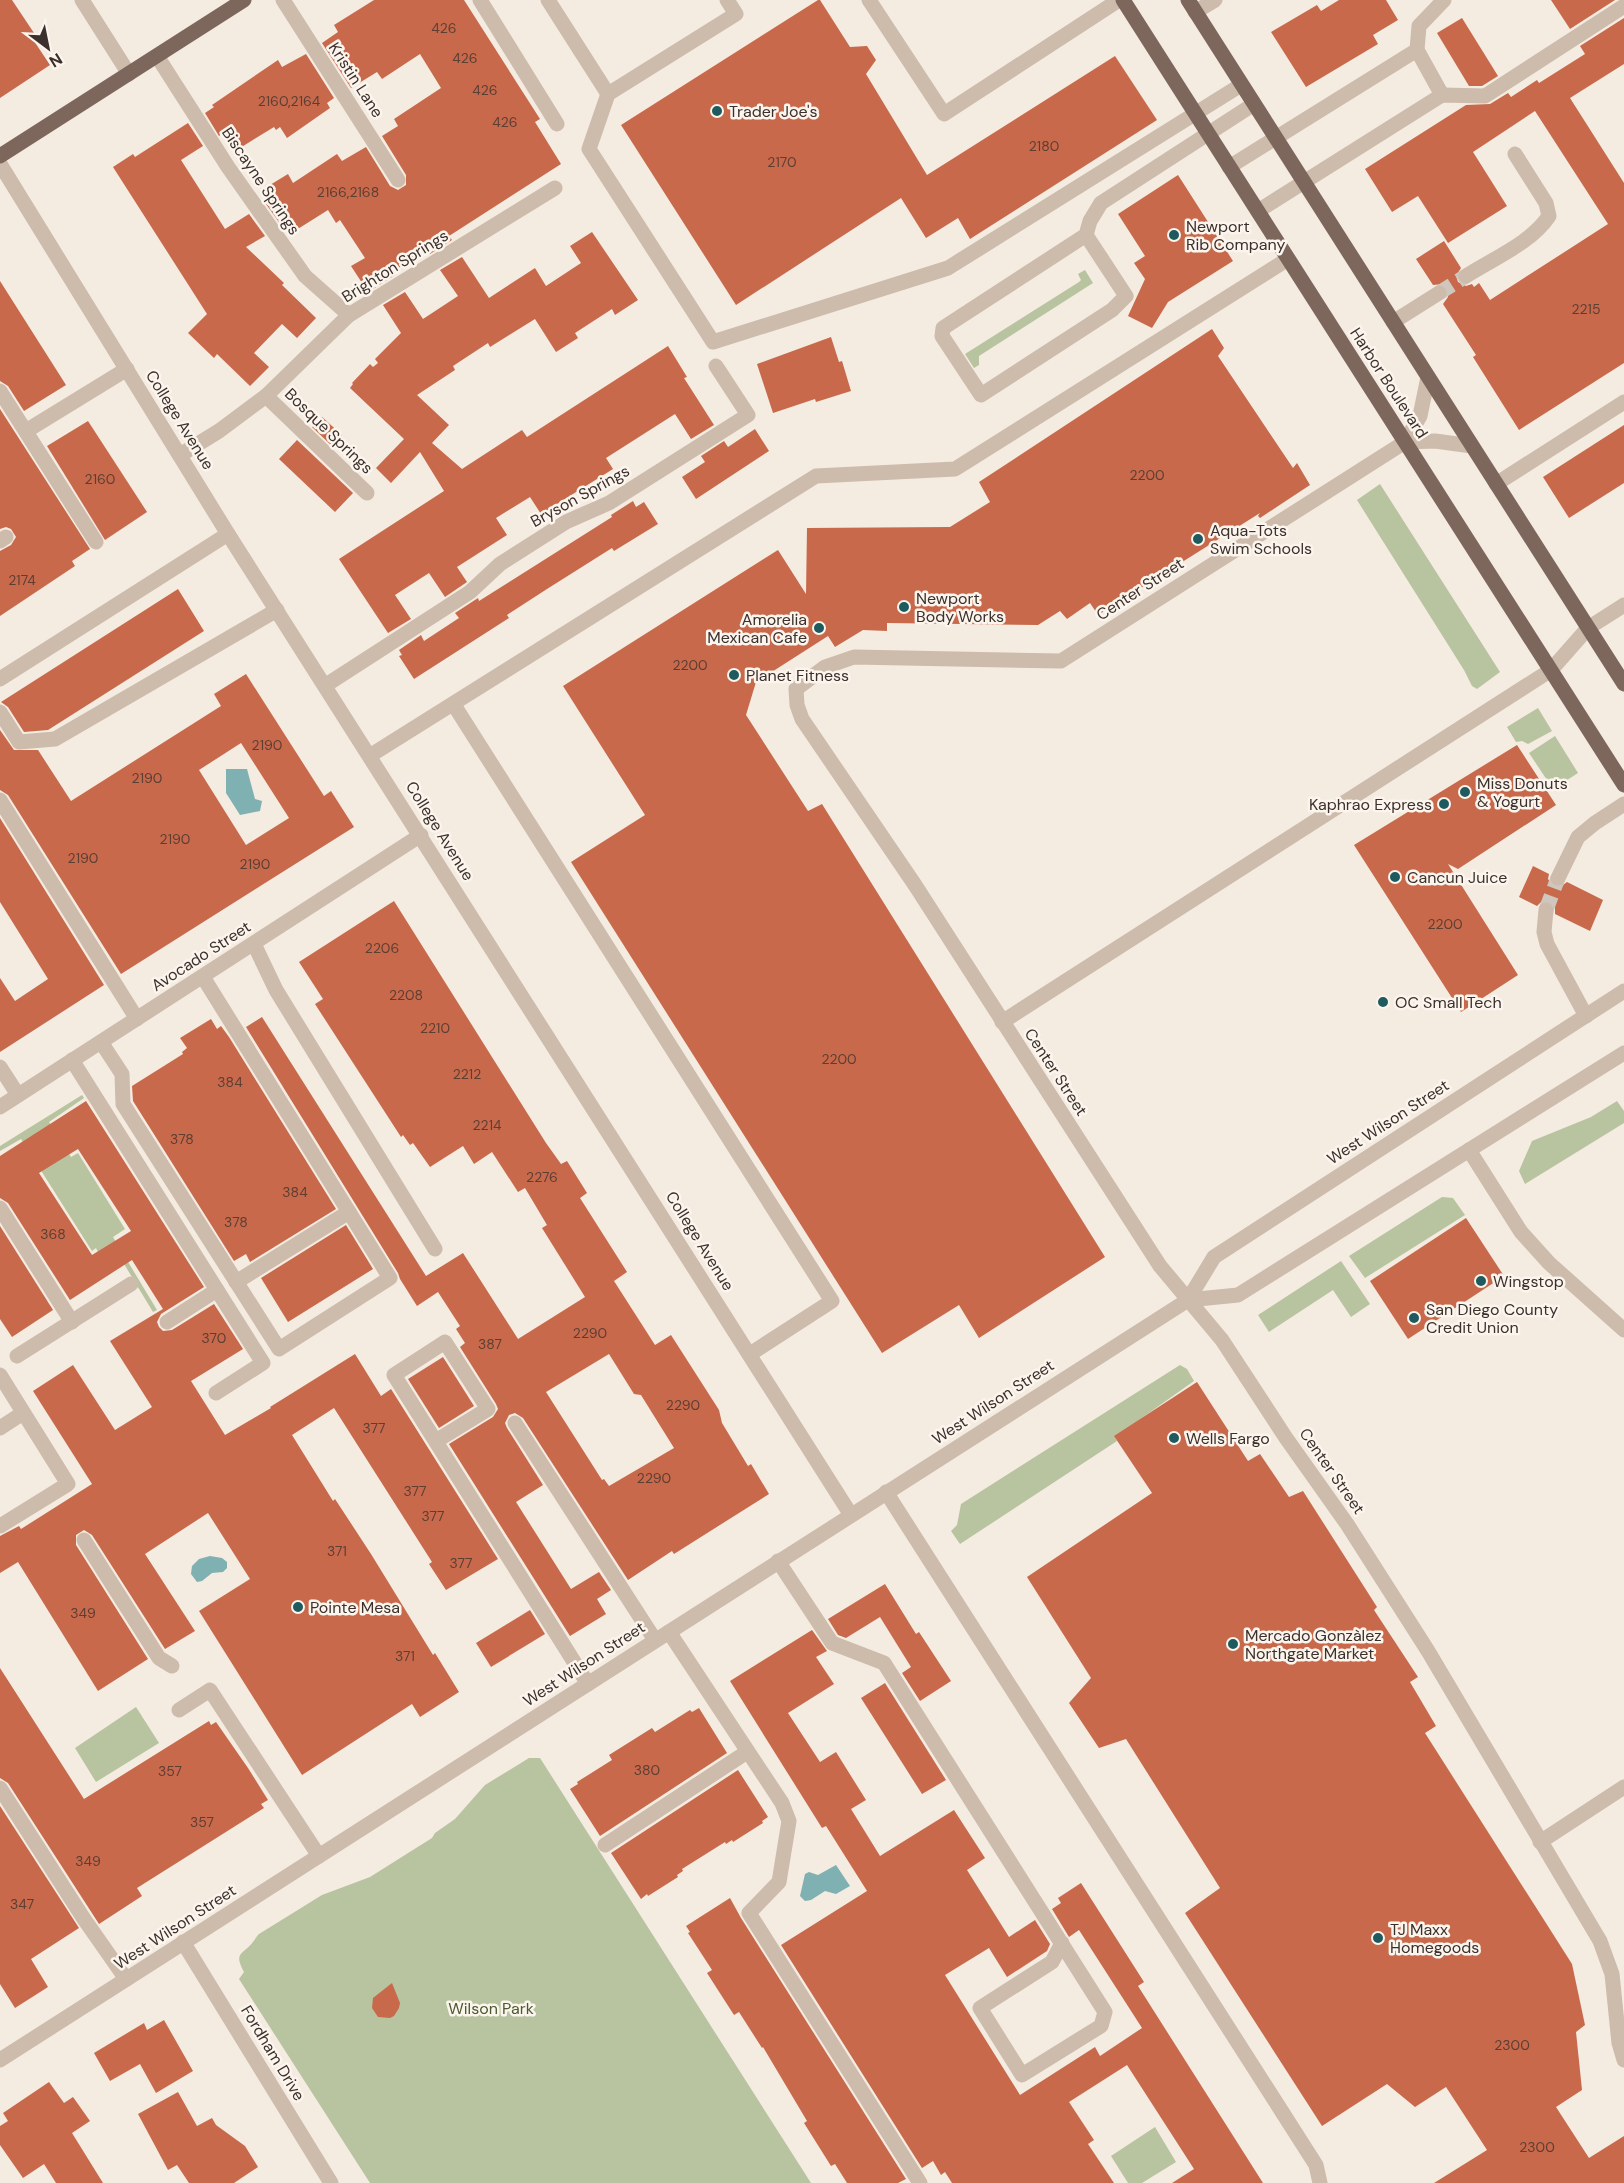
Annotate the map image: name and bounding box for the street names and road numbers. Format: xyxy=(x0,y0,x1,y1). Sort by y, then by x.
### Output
street label: Kristin Lane xyxy=(324,38,388,122)
street label: Biscayne Springs xyxy=(217,123,305,239)
street label: Brighton Springs xyxy=(338,225,452,307)
street label: Harbor Boulevard xyxy=(1345,324,1433,442)
street label: College Avenue xyxy=(141,366,219,474)
street label: Bosque Springs xyxy=(280,384,378,478)
street label: Bryson Springs xyxy=(527,460,633,532)
street label: Center Street xyxy=(1092,553,1188,625)
street label: College Avenue xyxy=(401,777,479,885)
street label: Avocado Street xyxy=(147,916,255,996)
street label: Center Street xyxy=(1020,1024,1092,1120)
street label: West Wilson Street xyxy=(1323,1075,1453,1169)
street label: College Avenue xyxy=(661,1187,739,1295)
street label: West Wilson Street xyxy=(928,1355,1058,1449)
street label: Center Street xyxy=(1295,1424,1369,1518)
street label: West Wilson Street xyxy=(519,1617,649,1711)
street label: West Wilson Street xyxy=(110,1880,240,1974)
street label: Fordham Drive xyxy=(236,2001,310,2105)

